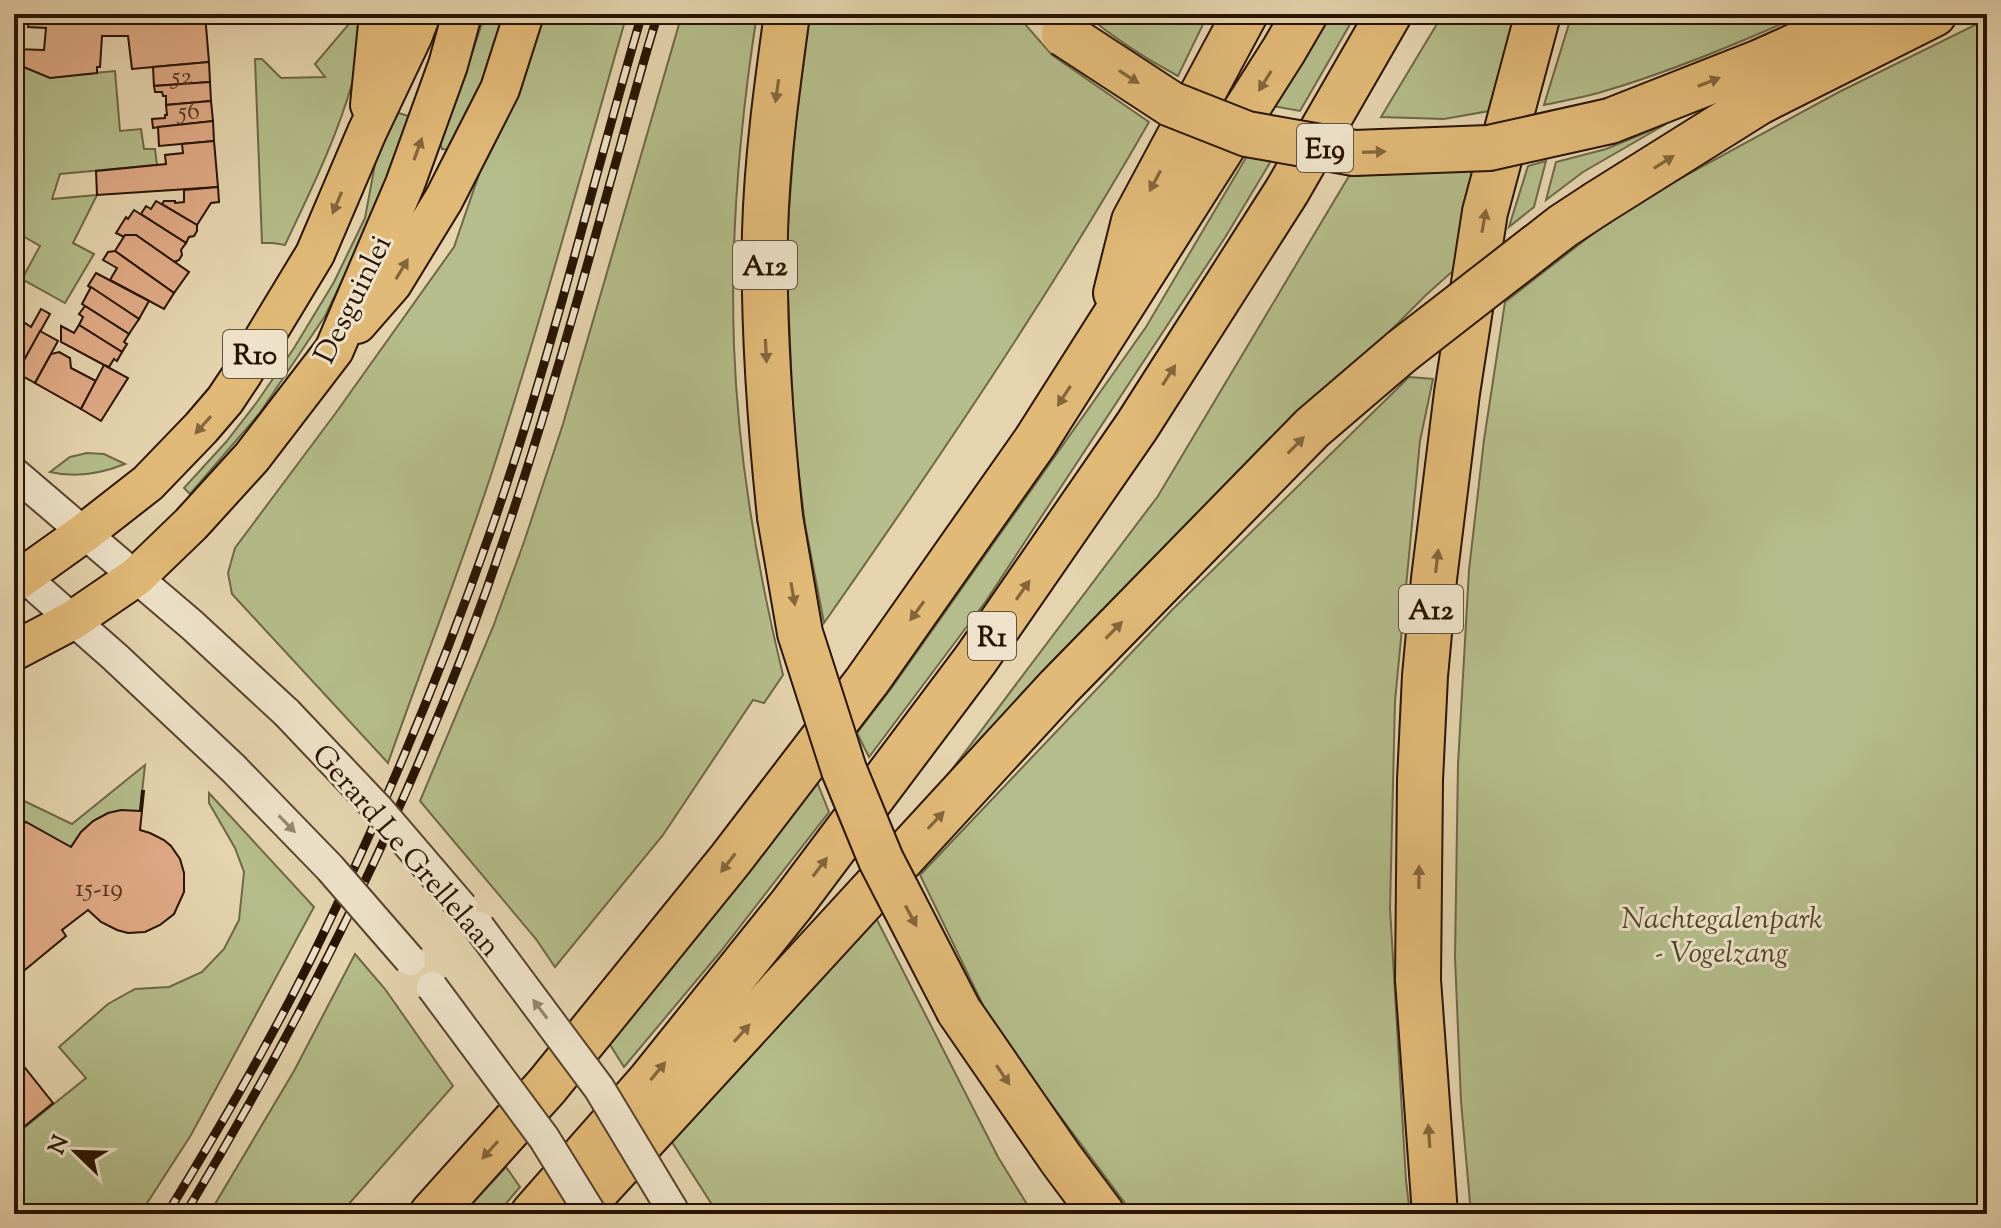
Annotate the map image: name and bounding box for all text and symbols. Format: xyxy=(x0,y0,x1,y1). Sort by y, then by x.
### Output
house number: 52 xyxy=(169,59,193,96)
one-way arrow xyxy=(1119,69,1140,84)
one-way arrow xyxy=(1258,70,1272,92)
one-way arrow xyxy=(1697,75,1721,88)
one-way arrow xyxy=(770,79,783,104)
house number: 56 xyxy=(176,94,200,131)
road number: E19 xyxy=(1297,124,1353,172)
one-way arrow xyxy=(412,137,425,161)
one-way arrow xyxy=(1362,146,1387,159)
one-way arrow xyxy=(1653,155,1675,169)
one-way arrow xyxy=(1149,170,1162,193)
one-way arrow xyxy=(330,192,343,215)
one-way arrow xyxy=(1478,208,1491,233)
street label: Desguinlei xyxy=(305,229,404,372)
road number: A12 xyxy=(733,241,797,289)
one-way arrow xyxy=(394,258,408,280)
road number: R10 xyxy=(223,330,287,378)
one-way arrow xyxy=(760,339,773,364)
one-way arrow xyxy=(1161,364,1176,386)
one-way arrow xyxy=(1057,386,1072,407)
one-way arrow xyxy=(195,415,212,435)
one-way arrow xyxy=(1286,436,1304,455)
one-way arrow xyxy=(1430,549,1443,574)
one-way arrow xyxy=(1015,580,1030,601)
one-way arrow xyxy=(788,582,800,607)
road number: A12 xyxy=(1399,585,1463,633)
one-way arrow xyxy=(910,600,926,621)
road number: R1 xyxy=(968,612,1016,660)
one-way arrow xyxy=(1104,621,1123,640)
street label: Gerard Le Grellelaan xyxy=(300,736,510,968)
one-way arrow xyxy=(927,811,945,830)
one-way arrow xyxy=(278,814,296,833)
one-way arrow xyxy=(720,853,736,873)
one-way arrow xyxy=(811,857,827,878)
one-way arrow xyxy=(1413,864,1425,889)
house number: 15-19 xyxy=(75,871,123,908)
park label: Nachtegalenpark - Vogelzang xyxy=(1621,899,1823,976)
one-way arrow xyxy=(903,905,917,927)
one-way arrow xyxy=(532,998,548,1020)
one-way arrow xyxy=(732,1023,750,1042)
one-way arrow xyxy=(649,1061,666,1081)
one-way arrow xyxy=(995,1064,1010,1086)
north arrow xyxy=(36,1112,116,1192)
one-way arrow xyxy=(1422,1123,1435,1148)
text: N xyxy=(42,1131,79,1160)
one-way arrow xyxy=(482,1139,499,1159)

